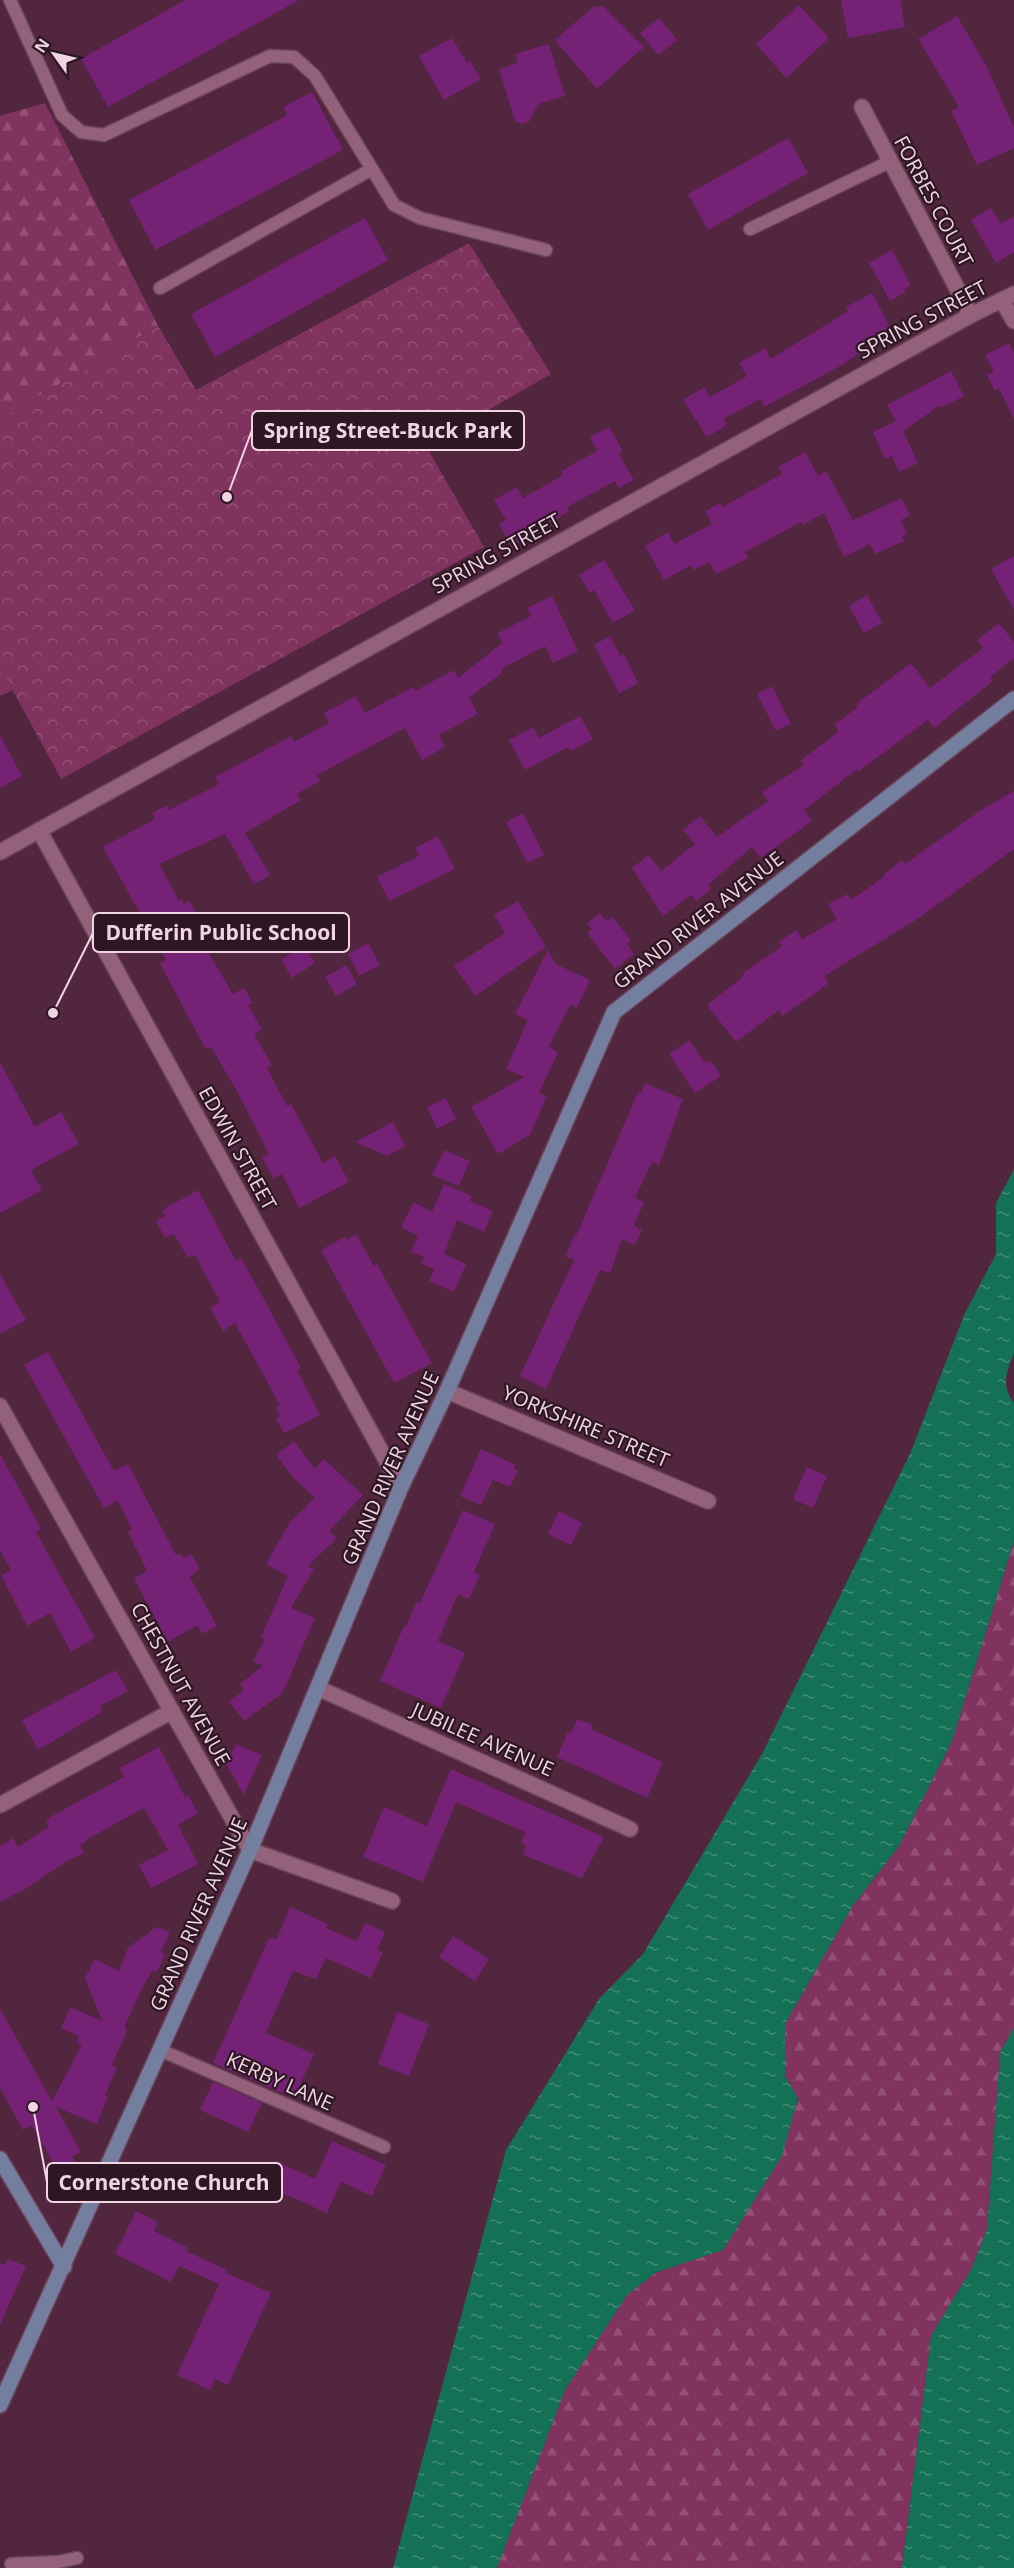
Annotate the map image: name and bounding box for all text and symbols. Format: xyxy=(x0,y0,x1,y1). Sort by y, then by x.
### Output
north arrow xyxy=(24,24,84,84)
text: N xyxy=(29,34,54,57)
street label: FORBES COURT xyxy=(888,131,980,271)
street label: SPRING STREET xyxy=(852,273,992,365)
callout: Spring Street-Buck Park xyxy=(252,411,524,450)
text: Spring Street-Buck Park xyxy=(264,416,513,444)
street label: SPRING STREET xyxy=(427,506,565,600)
street label: GRAND RIVER AVENUE xyxy=(607,845,789,995)
callout: Dufferin Public School xyxy=(93,913,349,952)
text: Dufferin Public School xyxy=(105,918,337,946)
street label: EDWIN STREET xyxy=(193,1081,283,1215)
street label: GRAND RIVER AVENUE xyxy=(335,1367,445,1569)
street label: YORKSHIRE STREET xyxy=(498,1379,674,1473)
street label: CHESTNUT AVENUE xyxy=(125,1598,237,1770)
street label: JUBILEE AVENUE xyxy=(406,1695,558,1782)
street label: GRAND RIVER AVENUE xyxy=(143,1813,253,2015)
street label: KERBY LANE xyxy=(222,2045,338,2117)
callout: Cornerstone Church xyxy=(47,2163,282,2202)
text: Cornerstone Church xyxy=(58,2168,270,2196)

